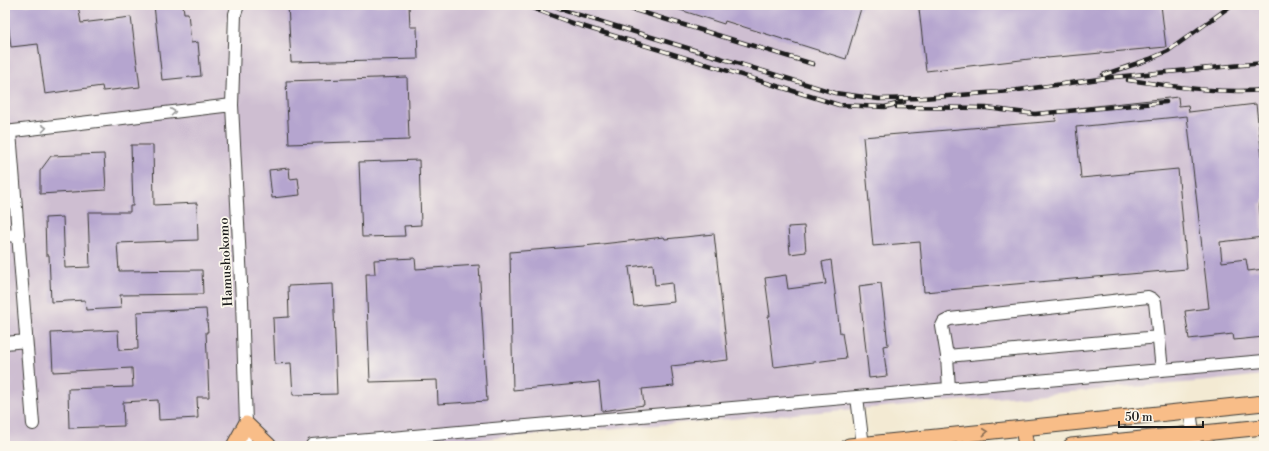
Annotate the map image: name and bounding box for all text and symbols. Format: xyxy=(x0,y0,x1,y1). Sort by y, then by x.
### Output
one-way arrow xyxy=(170,108,176,117)
one-way arrow xyxy=(41,124,47,133)
street label: Hamushokomo xyxy=(216,217,236,307)
scale bar xyxy=(1119,403,1203,429)
text: 50 m xyxy=(1125,410,1153,425)
one-way arrow xyxy=(982,428,988,437)

